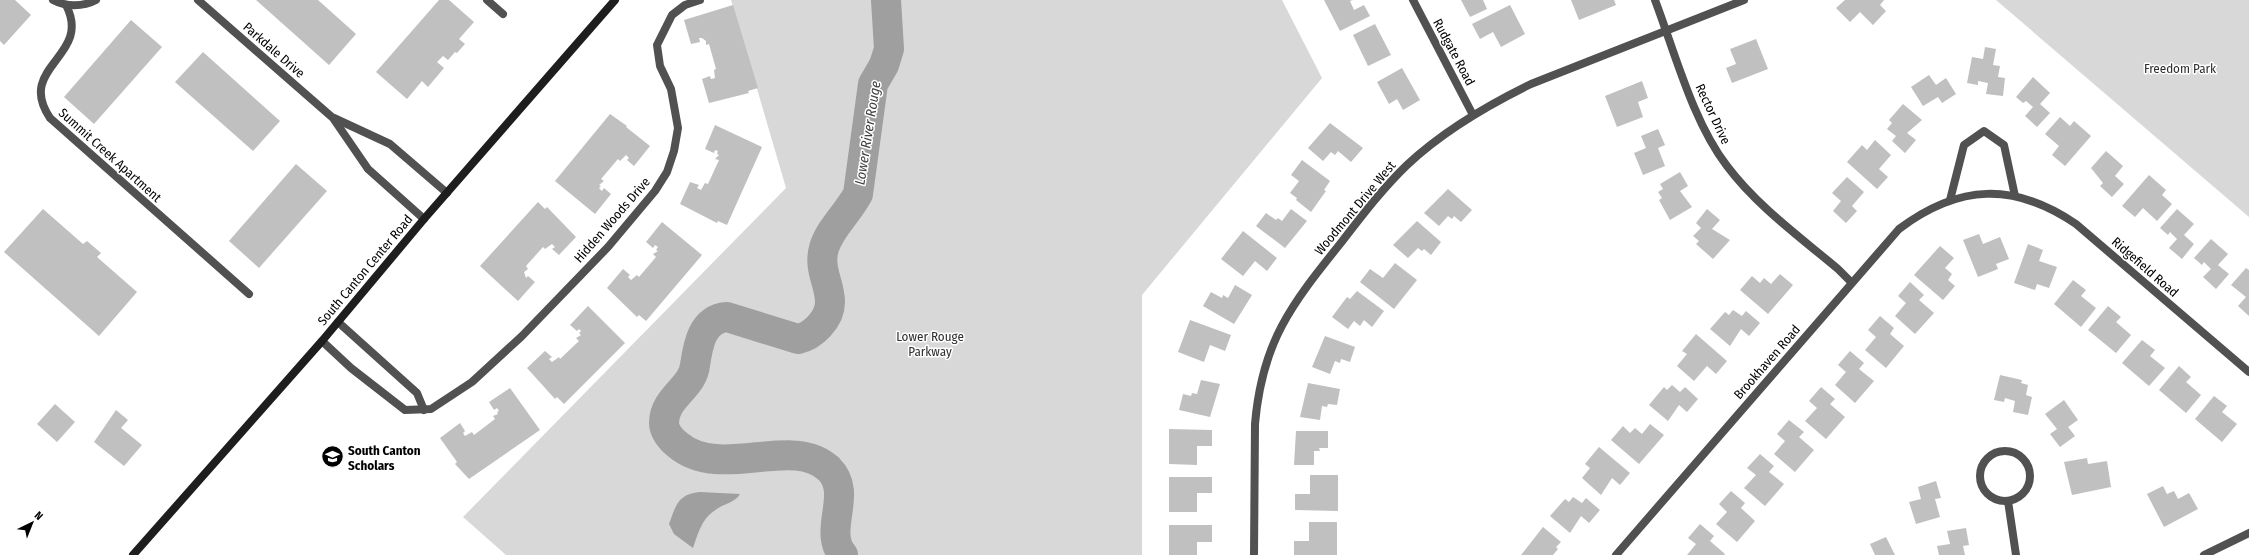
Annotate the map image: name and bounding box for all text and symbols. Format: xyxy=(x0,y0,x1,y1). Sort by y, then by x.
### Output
street label: Rudgate Road xyxy=(1430,16,1478,88)
street label: Parkdale Drive xyxy=(240,19,308,81)
park label: Freedom Park xyxy=(2144,61,2217,76)
water label: Lower River Rouge xyxy=(851,80,885,186)
street label: Rector Drive xyxy=(1692,81,1734,147)
street label: Summit Creek Apartment xyxy=(56,105,165,205)
street label: Woodmont Drive West xyxy=(1311,158,1399,258)
street label: Hidden Woods Drive xyxy=(571,174,653,266)
street label: South Canton Center Road xyxy=(314,212,416,328)
street label: Ridgefield Road xyxy=(2109,234,2181,300)
street label: Brookhaven Road xyxy=(1731,322,1803,402)
park label: Lower Rouge Parkway xyxy=(896,329,964,359)
place label: South Canton Scholars xyxy=(348,443,421,473)
school or university icon: South Canton Scholars xyxy=(320,444,346,470)
north arrow xyxy=(12,503,52,543)
text: N xyxy=(32,509,45,523)

